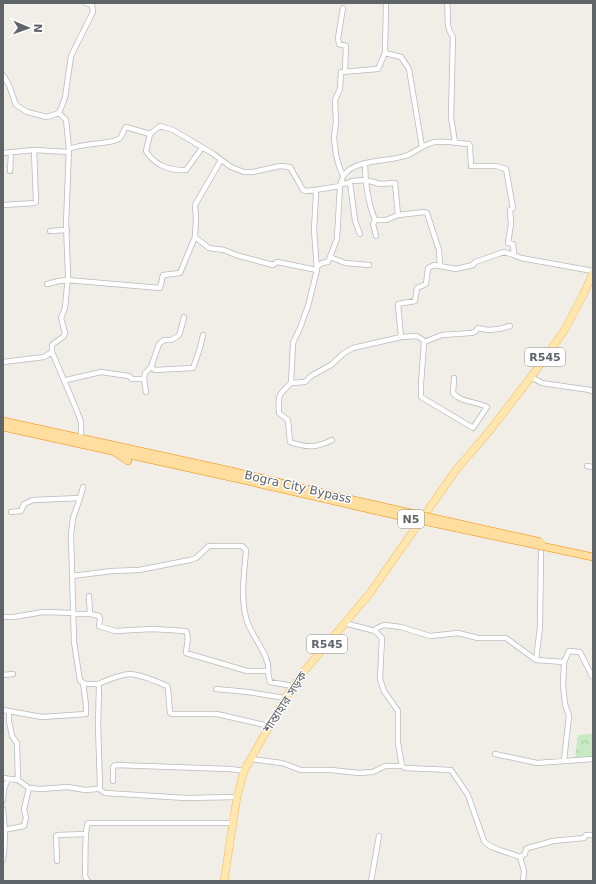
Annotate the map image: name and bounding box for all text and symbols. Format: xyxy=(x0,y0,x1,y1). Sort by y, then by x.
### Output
north arrow xyxy=(8,8,48,48)
text: N xyxy=(31,23,44,33)
road number: R545 xyxy=(525,348,565,366)
street label: Bogra City Bypass xyxy=(243,468,353,506)
road number: N5 xyxy=(398,510,424,528)
road number: R545 xyxy=(307,635,347,653)
street label: শান্তাহার সড়ক xyxy=(260,669,310,736)

